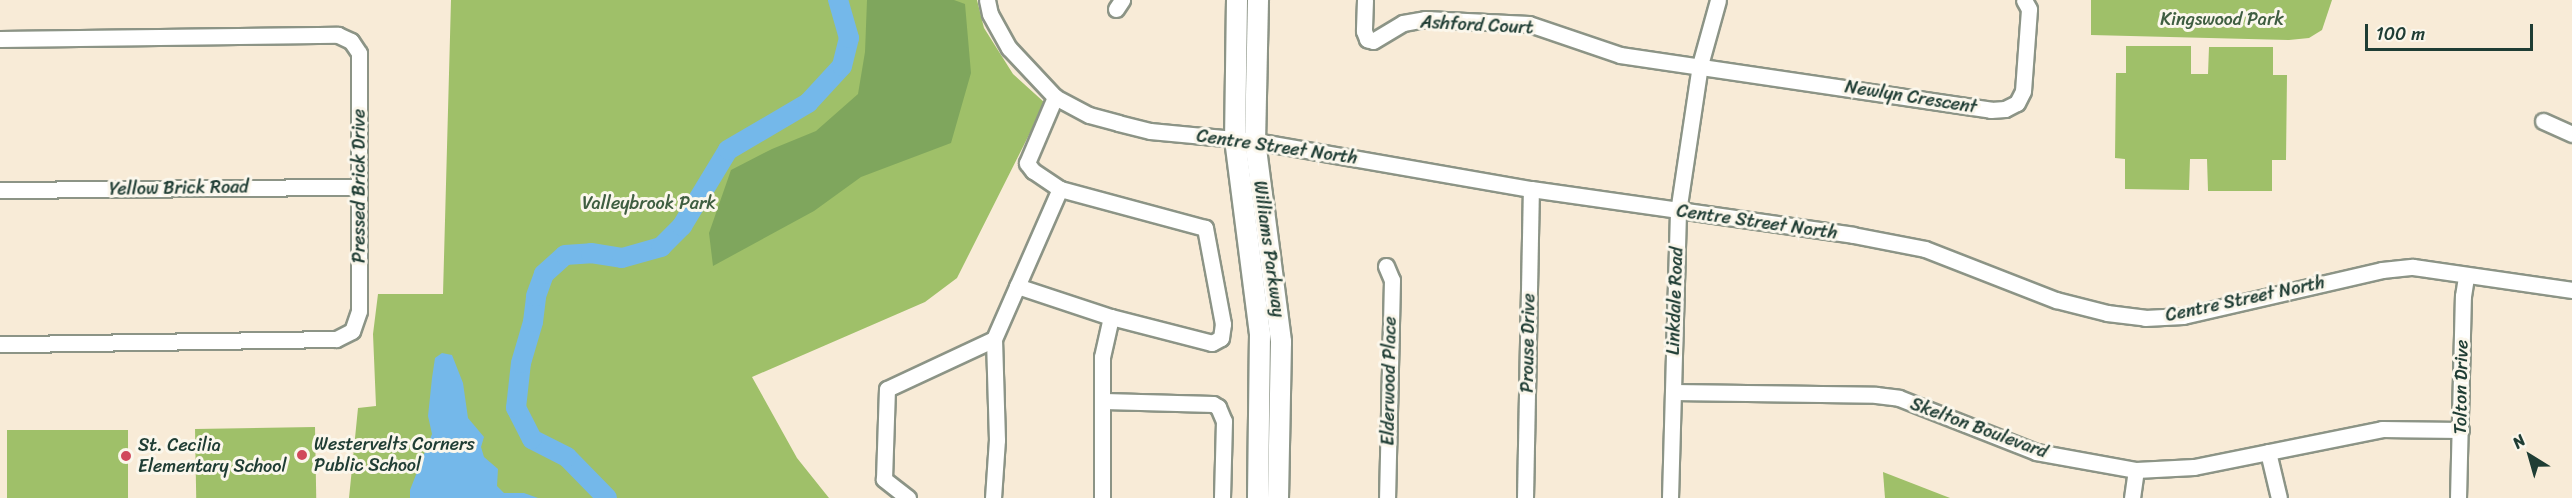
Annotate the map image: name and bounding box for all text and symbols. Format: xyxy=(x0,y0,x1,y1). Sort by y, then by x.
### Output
park label: Kingswood Park xyxy=(2160,8,2284,30)
street label: Ashford Court xyxy=(1420,11,1534,39)
scale bar xyxy=(2368,12,2536,50)
text: 100 m xyxy=(2376,18,2425,50)
street label: Newlyn Crescent xyxy=(1843,76,1979,118)
street label: Pressed Brick Drive xyxy=(348,109,370,263)
street label: Centre Street North xyxy=(1195,125,1359,169)
street label: Yellow Brick Road xyxy=(109,176,249,200)
street label: Williams Parkway xyxy=(1249,179,1289,319)
park label: Valleybrook Park xyxy=(582,192,716,214)
street label: Centre Street North xyxy=(1675,200,1839,244)
street label: Linkdale Road xyxy=(1662,247,1688,355)
street label: Centre Street North xyxy=(2163,272,2327,326)
street label: Prouse Drive xyxy=(1516,293,1540,393)
street label: Elderwood Place xyxy=(1377,316,1401,446)
street label: Tolton Drive xyxy=(2449,339,2473,435)
street label: Skelton Boulevard xyxy=(1908,393,2050,463)
north arrow xyxy=(2500,426,2560,486)
text: N xyxy=(2506,426,2532,456)
place label: Westervelts Corners Public School xyxy=(314,434,475,476)
place label: St. Cecilia Elementary School xyxy=(138,435,287,478)
marker: Westervelts Corners Public School xyxy=(295,448,309,462)
marker: St. Cecilia Elementary School xyxy=(119,449,133,463)

